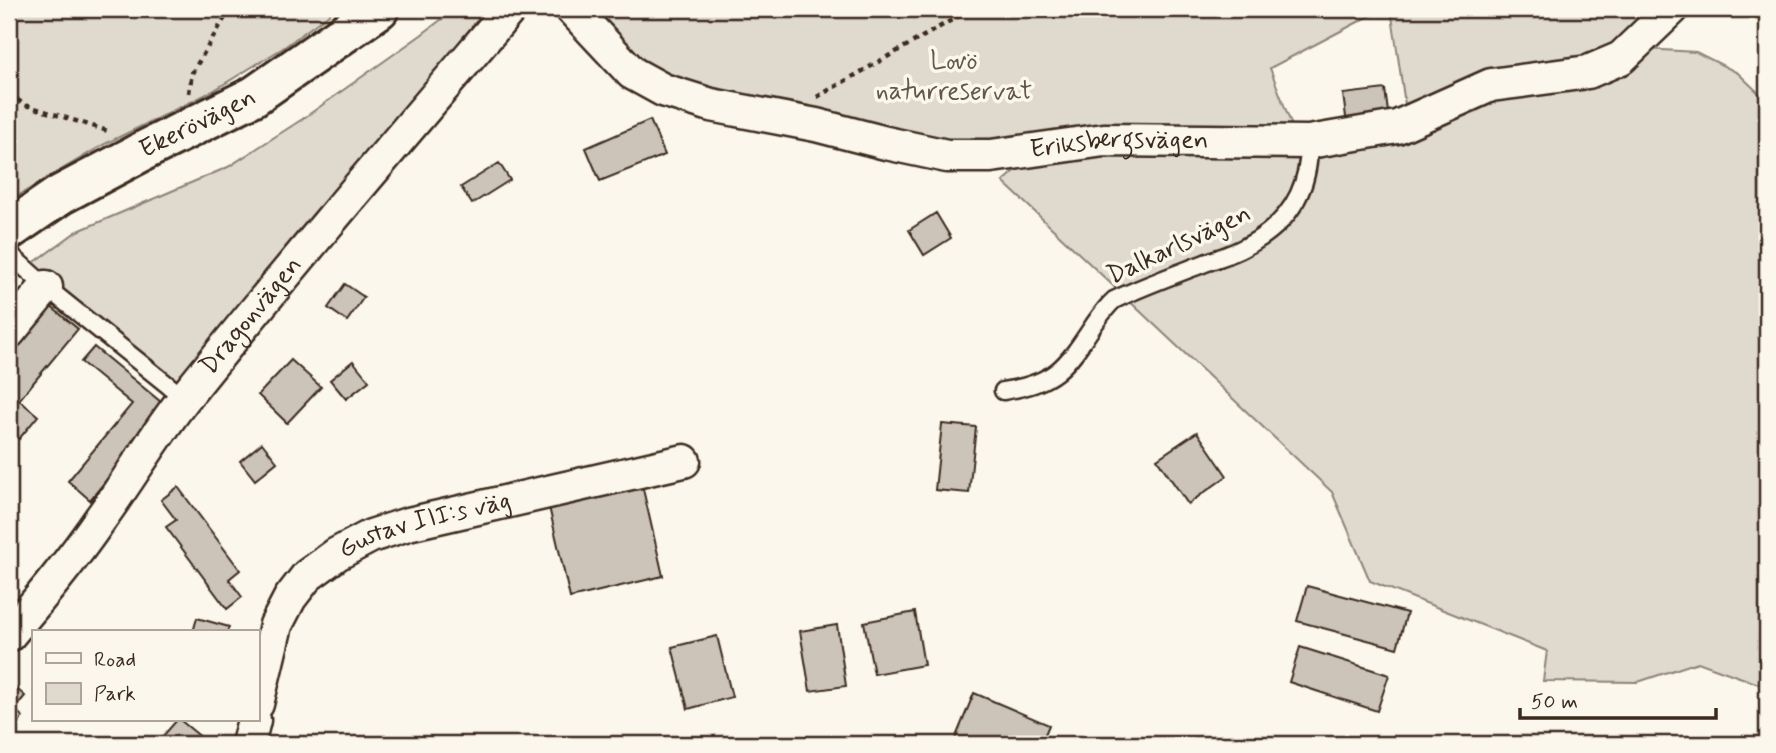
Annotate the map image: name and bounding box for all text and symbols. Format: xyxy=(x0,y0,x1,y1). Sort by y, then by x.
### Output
park label: Lovö naturreservat xyxy=(876,45,1032,109)
street label: Ekerövägen xyxy=(134,81,262,167)
street label: Eriksbergsvägen xyxy=(1028,122,1209,167)
street label: Dalkarlsvägen xyxy=(1102,197,1256,293)
street label: Dragonvägen xyxy=(192,249,310,382)
street label: Gustav III:s väg xyxy=(333,484,514,567)
legend xyxy=(32,630,259,722)
text: Road xyxy=(94,646,136,674)
scale bar xyxy=(1520,676,1716,720)
text: Park xyxy=(94,680,136,708)
text: 50 m xyxy=(1531,688,1578,716)

